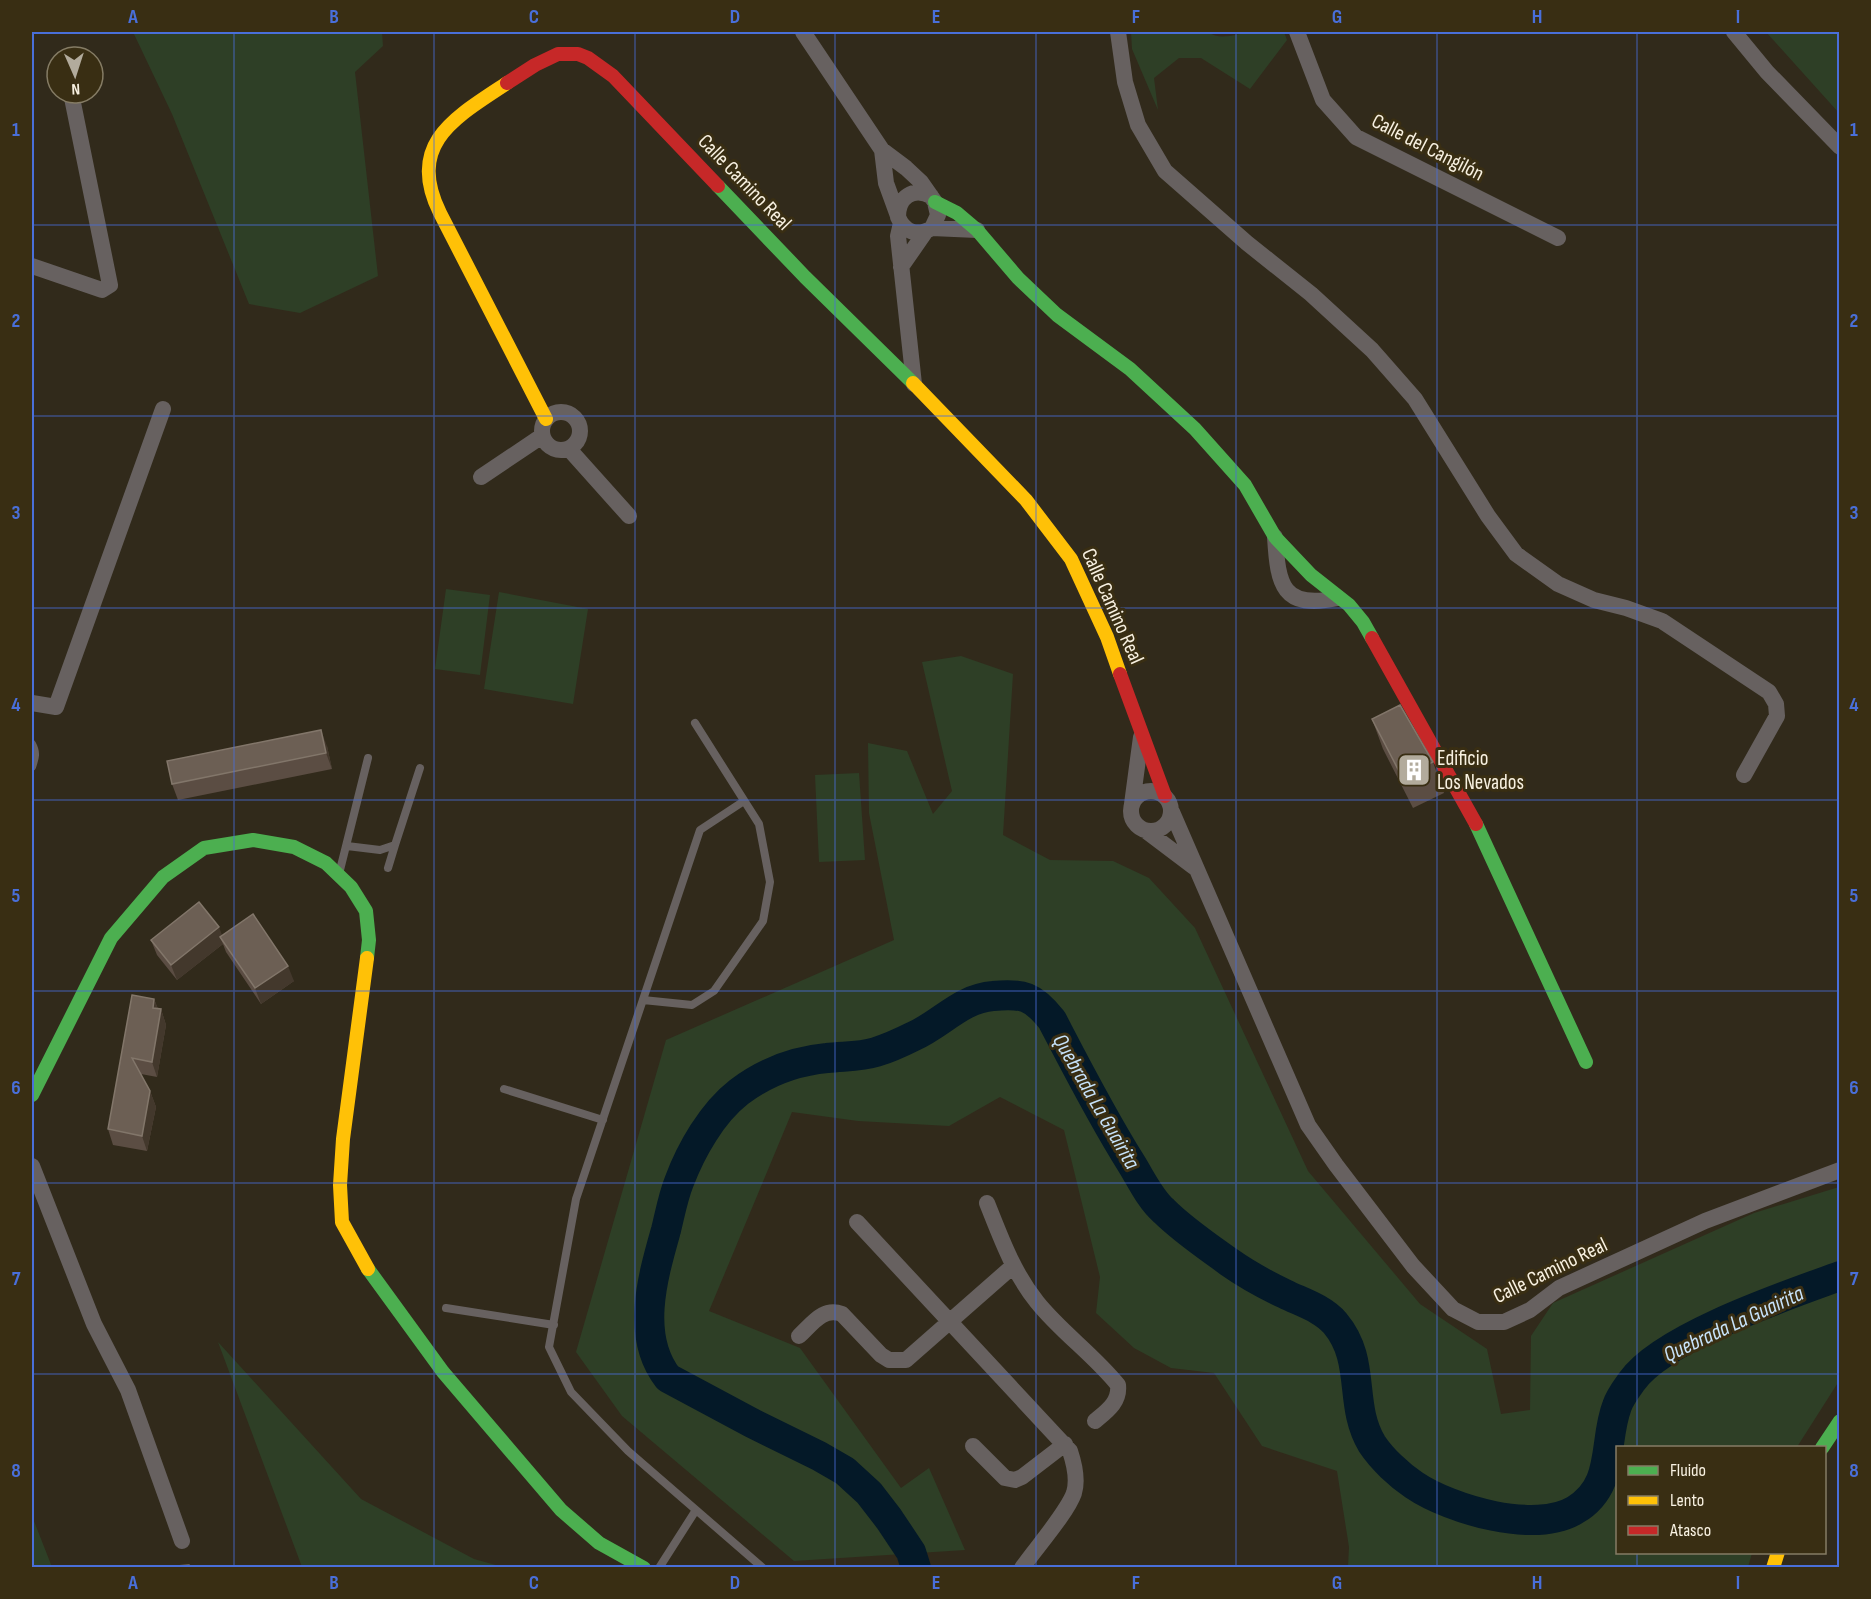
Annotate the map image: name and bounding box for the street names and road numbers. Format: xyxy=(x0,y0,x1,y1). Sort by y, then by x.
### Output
street label: Calle del Cangilón xyxy=(1367,108,1488,186)
street label: Calle Camino Real xyxy=(693,129,797,236)
street label: Calle Camino Real xyxy=(1076,545,1149,668)
street label: Calle Camino Real xyxy=(1489,1232,1611,1309)

